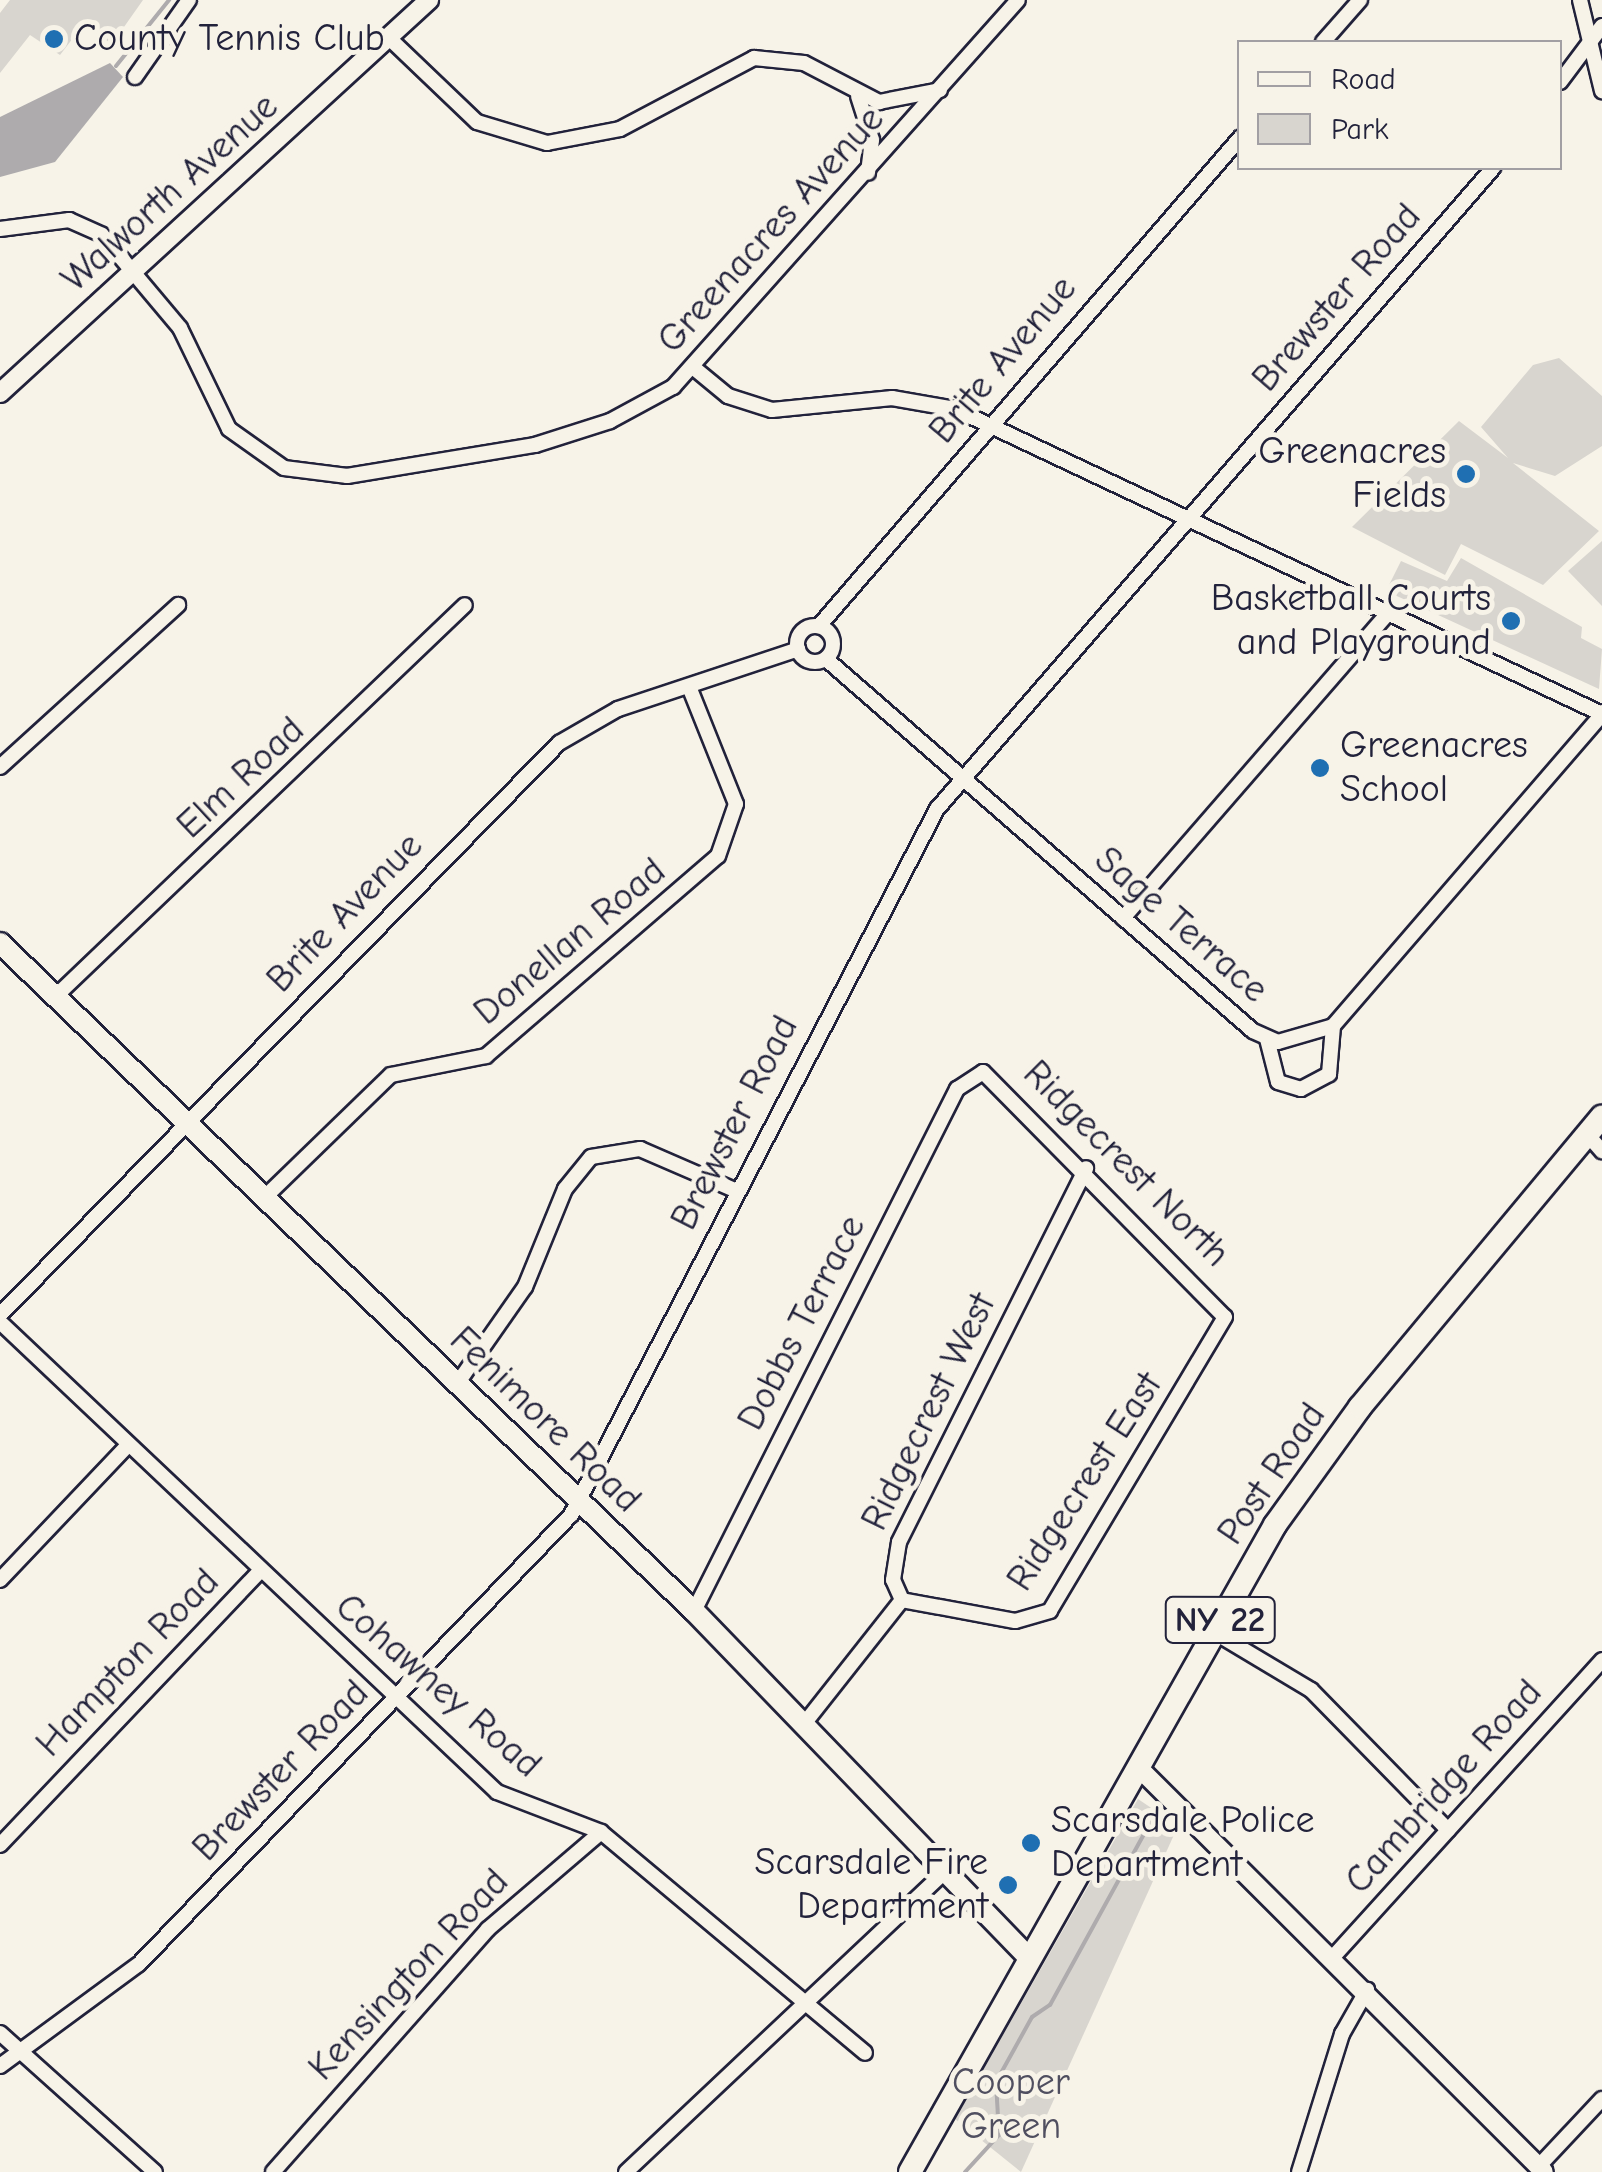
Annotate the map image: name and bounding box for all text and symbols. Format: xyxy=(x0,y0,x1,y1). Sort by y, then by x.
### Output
place label: County Tennis Club xyxy=(74,16,385,62)
marker: County Tennis Club xyxy=(43,28,65,50)
legend xyxy=(1237,40,1562,170)
text: Road xyxy=(1331,62,1396,97)
street label: Walworth Avenue xyxy=(53,84,287,302)
street label: Greenacres Avenue xyxy=(648,97,894,363)
text: Park xyxy=(1331,112,1388,147)
street label: Brewster Road xyxy=(1243,195,1431,401)
street label: Brite Avenue xyxy=(920,267,1086,453)
place label: Greenacres Fields xyxy=(1258,429,1446,518)
marker: Greenacres Fields xyxy=(1455,463,1477,485)
place label: Basketball Courts and Playground xyxy=(1211,576,1491,666)
marker: Basketball Courts and Playground xyxy=(1500,610,1522,632)
street label: Elm Road xyxy=(168,708,314,848)
place label: Greenacres School xyxy=(1340,723,1528,812)
marker: Greenacres School xyxy=(1309,757,1331,779)
street label: Brite Avenue xyxy=(258,824,432,1002)
street label: Sage Terrace xyxy=(1085,837,1277,1013)
street label: Donellan Road xyxy=(465,849,675,1035)
street label: Brewster Road xyxy=(662,1008,808,1238)
street label: Ridgecrest North xyxy=(1013,1051,1239,1277)
street label: Dobbs Terrace xyxy=(728,1208,876,1438)
street label: Ridgecrest West xyxy=(852,1286,1006,1538)
street label: Fenimore Road xyxy=(440,1317,650,1523)
street label: Ridgecrest East xyxy=(998,1364,1172,1600)
street label: Post Road xyxy=(1208,1395,1336,1553)
street label: Hampton Road xyxy=(27,1559,229,1767)
street label: Cohawney Road xyxy=(326,1584,550,1788)
road number: NY 22 xyxy=(1162,1590,1278,1650)
street label: Brewster Road xyxy=(183,1671,379,1871)
street label: Cambridge Road xyxy=(1336,1671,1552,1903)
place label: Scarsdale Police Department xyxy=(1051,1798,1315,1888)
marker: Scarsdale Police Department xyxy=(1020,1832,1042,1854)
place label: Scarsdale Fire Department xyxy=(755,1840,988,1930)
street label: Kensington Road xyxy=(299,1860,519,2090)
marker: Scarsdale Fire Department xyxy=(997,1874,1019,1896)
park label: Cooper Green xyxy=(952,2060,1070,2150)

